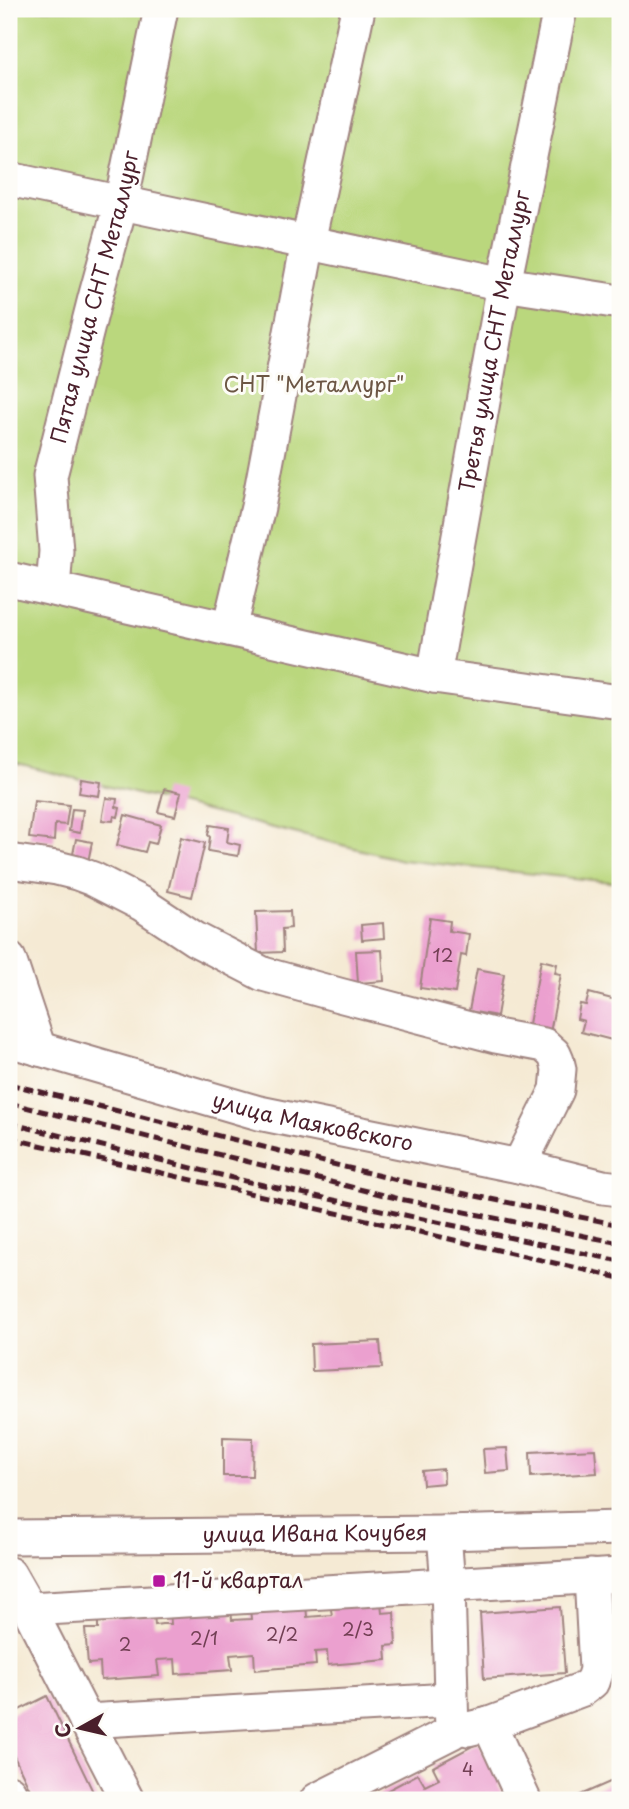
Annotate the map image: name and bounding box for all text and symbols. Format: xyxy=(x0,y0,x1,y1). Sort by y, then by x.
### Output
street label: Пятая улица СНТ Металлург xyxy=(41,147,146,446)
street label: Третья улица СНТ Металлург xyxy=(449,187,537,495)
park label: СНТ "Металлург" xyxy=(223,367,405,399)
house number: 12 xyxy=(433,941,453,968)
street label: улица Маяковского xyxy=(209,1082,416,1158)
street label: улица Ивана Кочубея xyxy=(202,1515,428,1549)
place label: 11-й квартал xyxy=(173,1563,303,1595)
marker: 11-й квартал xyxy=(151,1573,167,1589)
house number: 2/3 xyxy=(342,1615,374,1642)
house number: 2/2 xyxy=(266,1620,298,1647)
house number: 2/1 xyxy=(190,1624,218,1651)
house number: 2 xyxy=(119,1630,131,1657)
north arrow xyxy=(46,1694,116,1764)
text: С xyxy=(47,1721,77,1740)
house number: 4 xyxy=(462,1755,474,1782)

